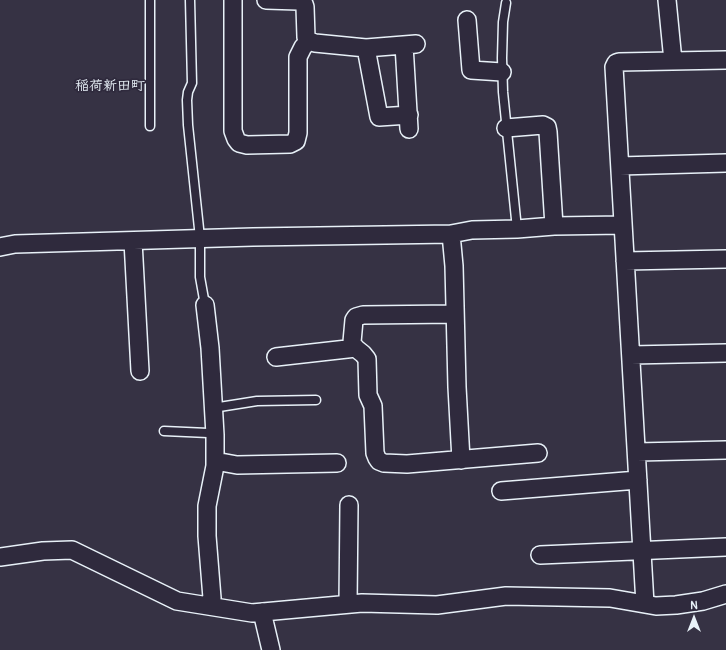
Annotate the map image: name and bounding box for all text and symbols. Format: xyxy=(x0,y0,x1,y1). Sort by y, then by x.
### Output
district label: 稲荷新田町 xyxy=(75,78,145,94)
north arrow xyxy=(674,598,714,638)
text: N xyxy=(690,599,698,612)

